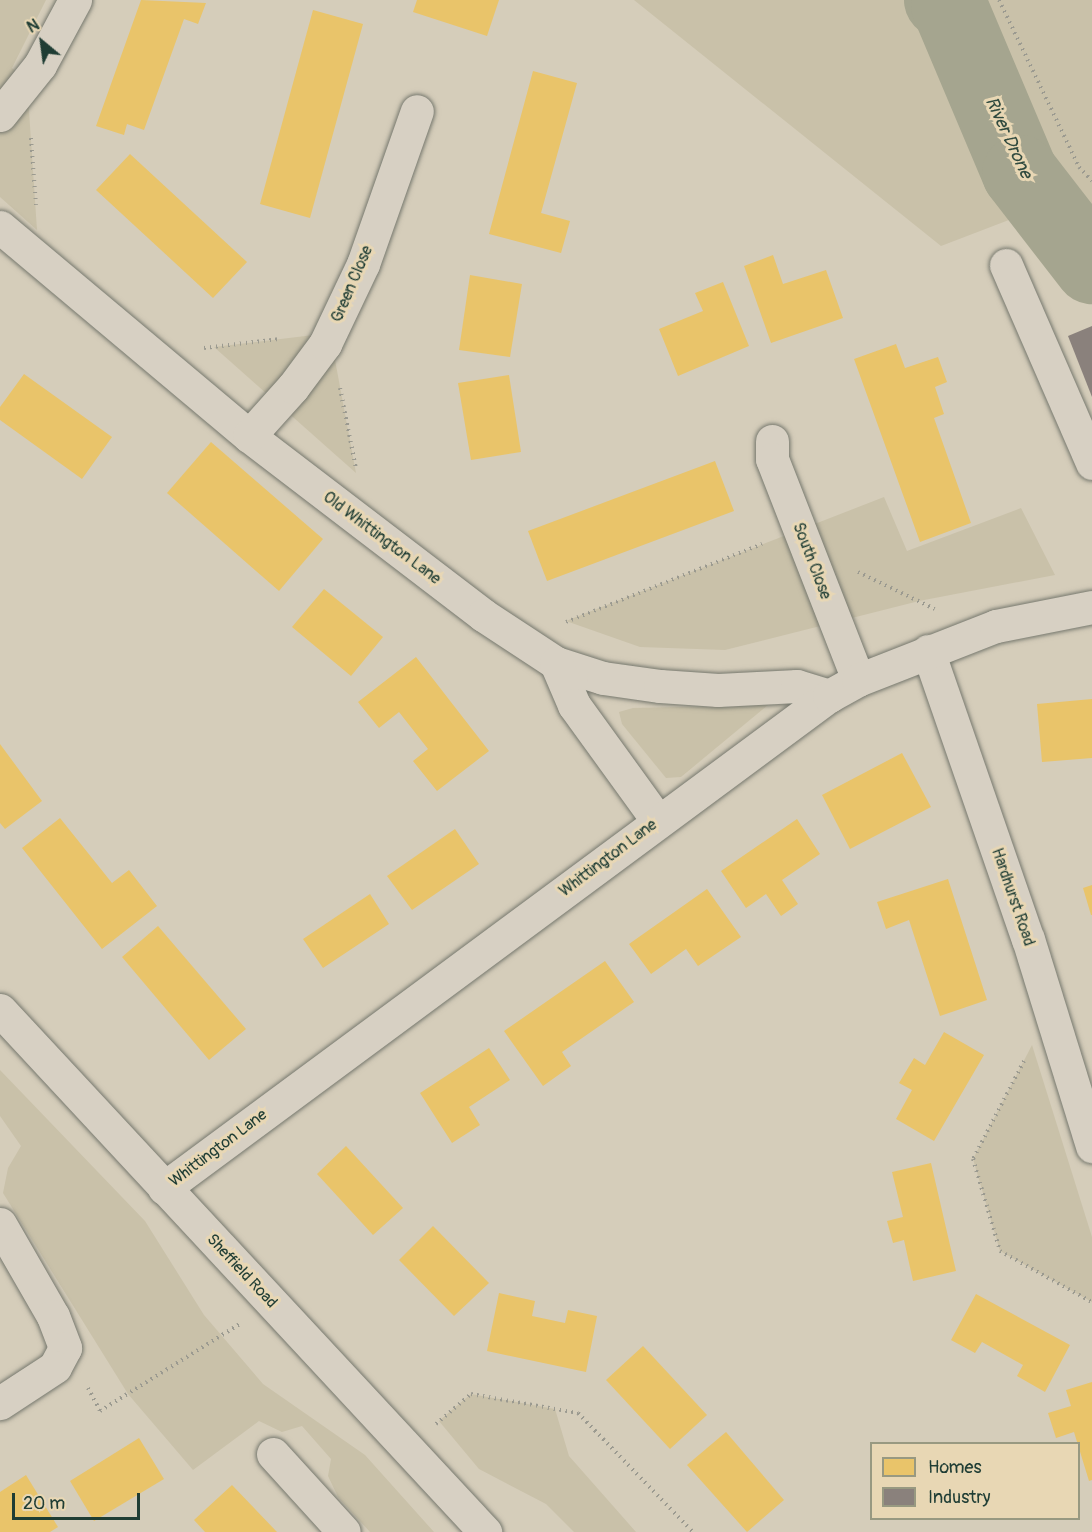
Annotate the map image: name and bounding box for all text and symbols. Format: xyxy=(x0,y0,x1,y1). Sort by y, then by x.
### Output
north arrow xyxy=(12,12,72,72)
text: N xyxy=(24,15,43,38)
water label: River Drone xyxy=(980,94,1036,182)
street label: Green Close xyxy=(327,243,377,325)
street label: Old Whittington Lane xyxy=(319,487,445,589)
street label: South Close xyxy=(789,520,835,602)
street label: Whittington Lane xyxy=(555,815,661,901)
street label: Hardhurst Road xyxy=(987,846,1039,948)
street label: Whittington Lane xyxy=(165,1105,271,1191)
street label: Sheffield Road xyxy=(203,1230,281,1312)
legend xyxy=(870,1442,1080,1520)
text: Homes xyxy=(928,1456,981,1479)
scale bar xyxy=(15,1481,142,1519)
text: Industry xyxy=(928,1486,991,1509)
text: 20 m xyxy=(23,1492,65,1515)

